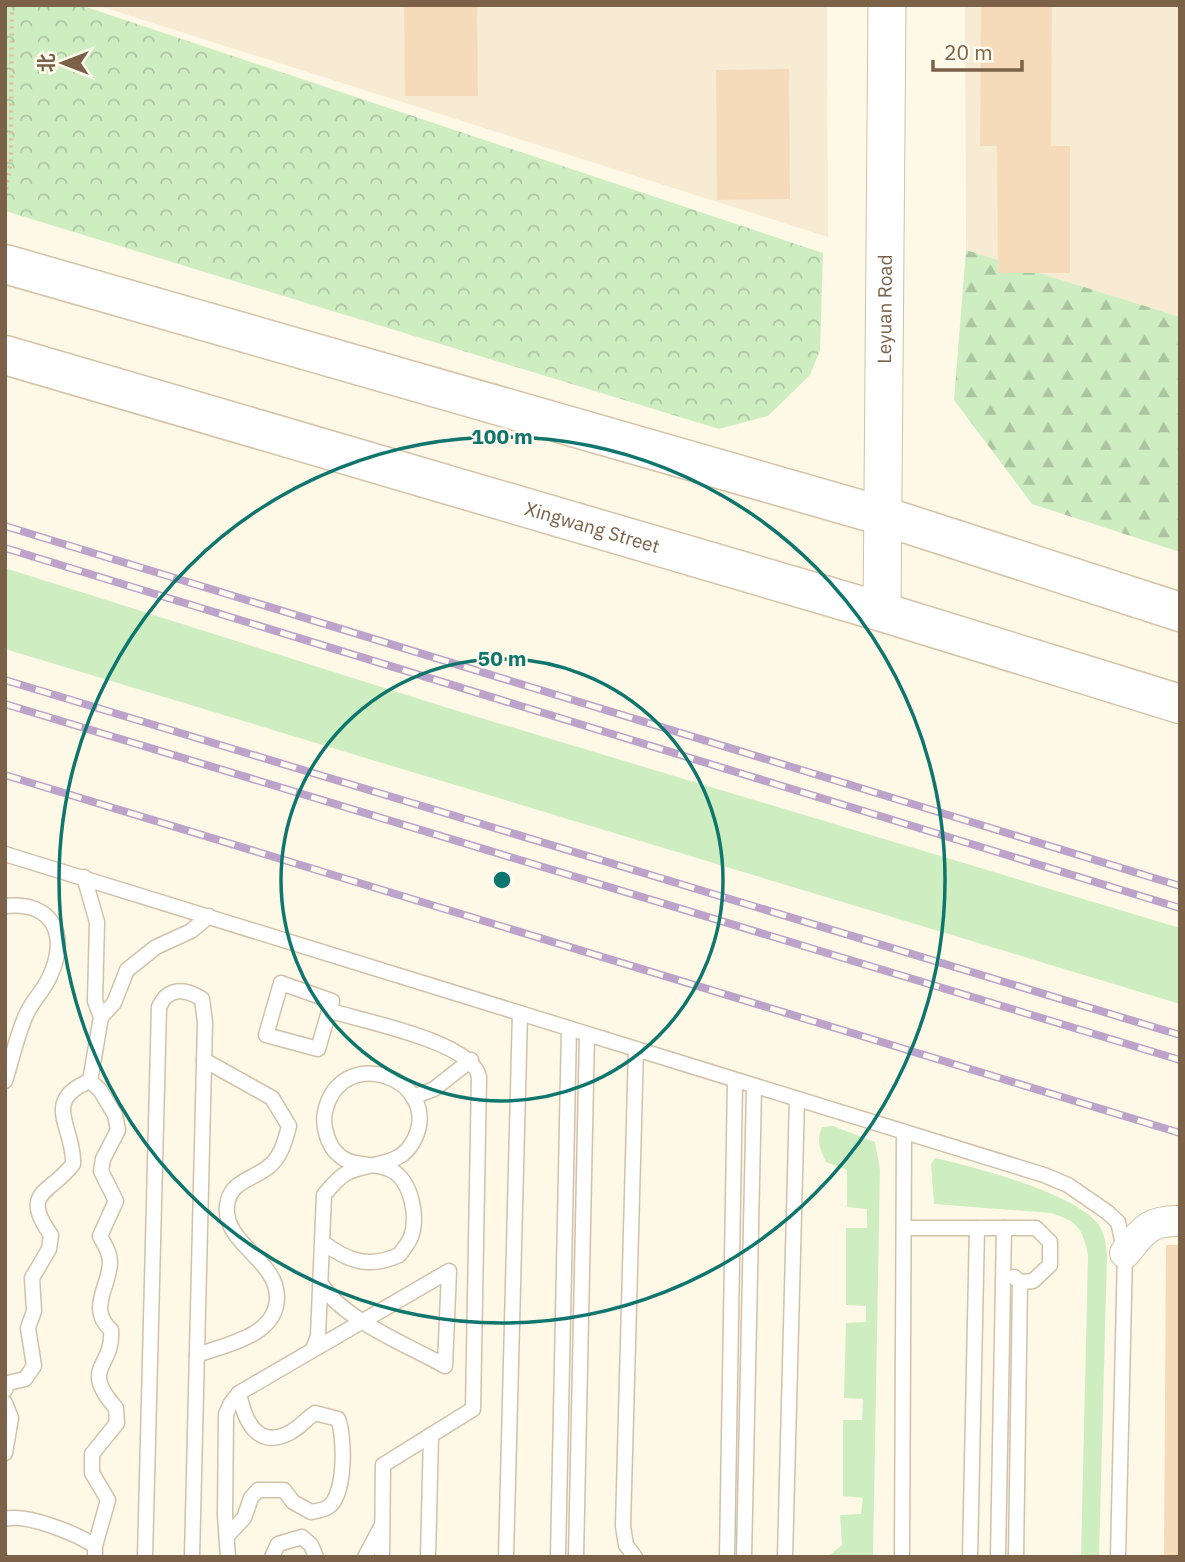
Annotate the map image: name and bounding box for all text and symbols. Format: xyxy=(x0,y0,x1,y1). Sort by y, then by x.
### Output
north arrow xyxy=(28,28,98,98)
scale bar xyxy=(933,28,1022,72)
text: 20 m xyxy=(944,38,993,66)
text: 北 xyxy=(34,53,58,73)
street label: Leyuan Road xyxy=(872,254,897,364)
text: 100 m xyxy=(471,422,533,450)
street label: Xingwang Street xyxy=(522,496,663,558)
text: 50 m xyxy=(478,644,526,672)
centre of rings xyxy=(490,868,514,892)

